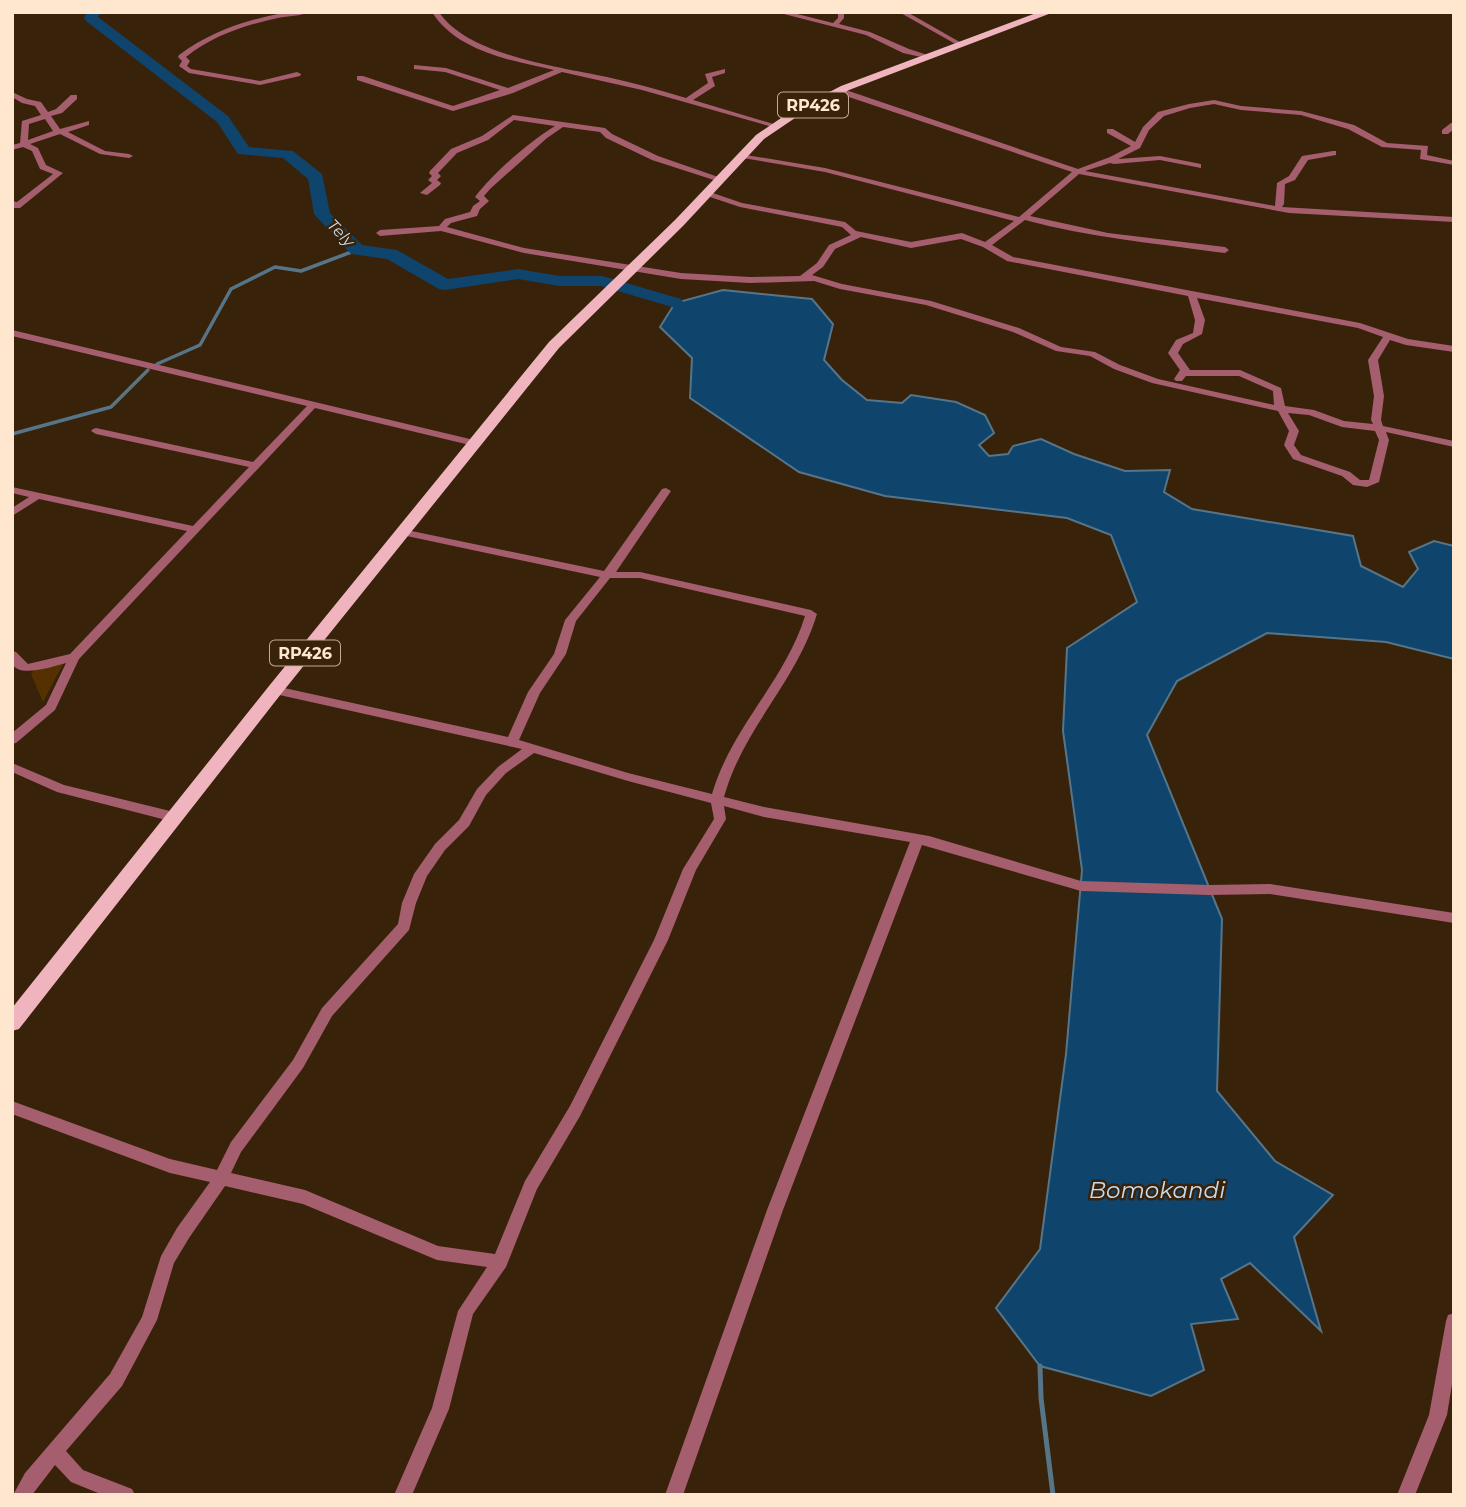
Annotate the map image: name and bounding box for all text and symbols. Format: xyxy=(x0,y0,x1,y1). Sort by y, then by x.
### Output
road number: RP426 xyxy=(778,92,848,118)
water label: Tely xyxy=(323,215,359,252)
road number: RP426 xyxy=(270,640,340,666)
water label: Bomokandi xyxy=(1089,1176,1226,1204)

